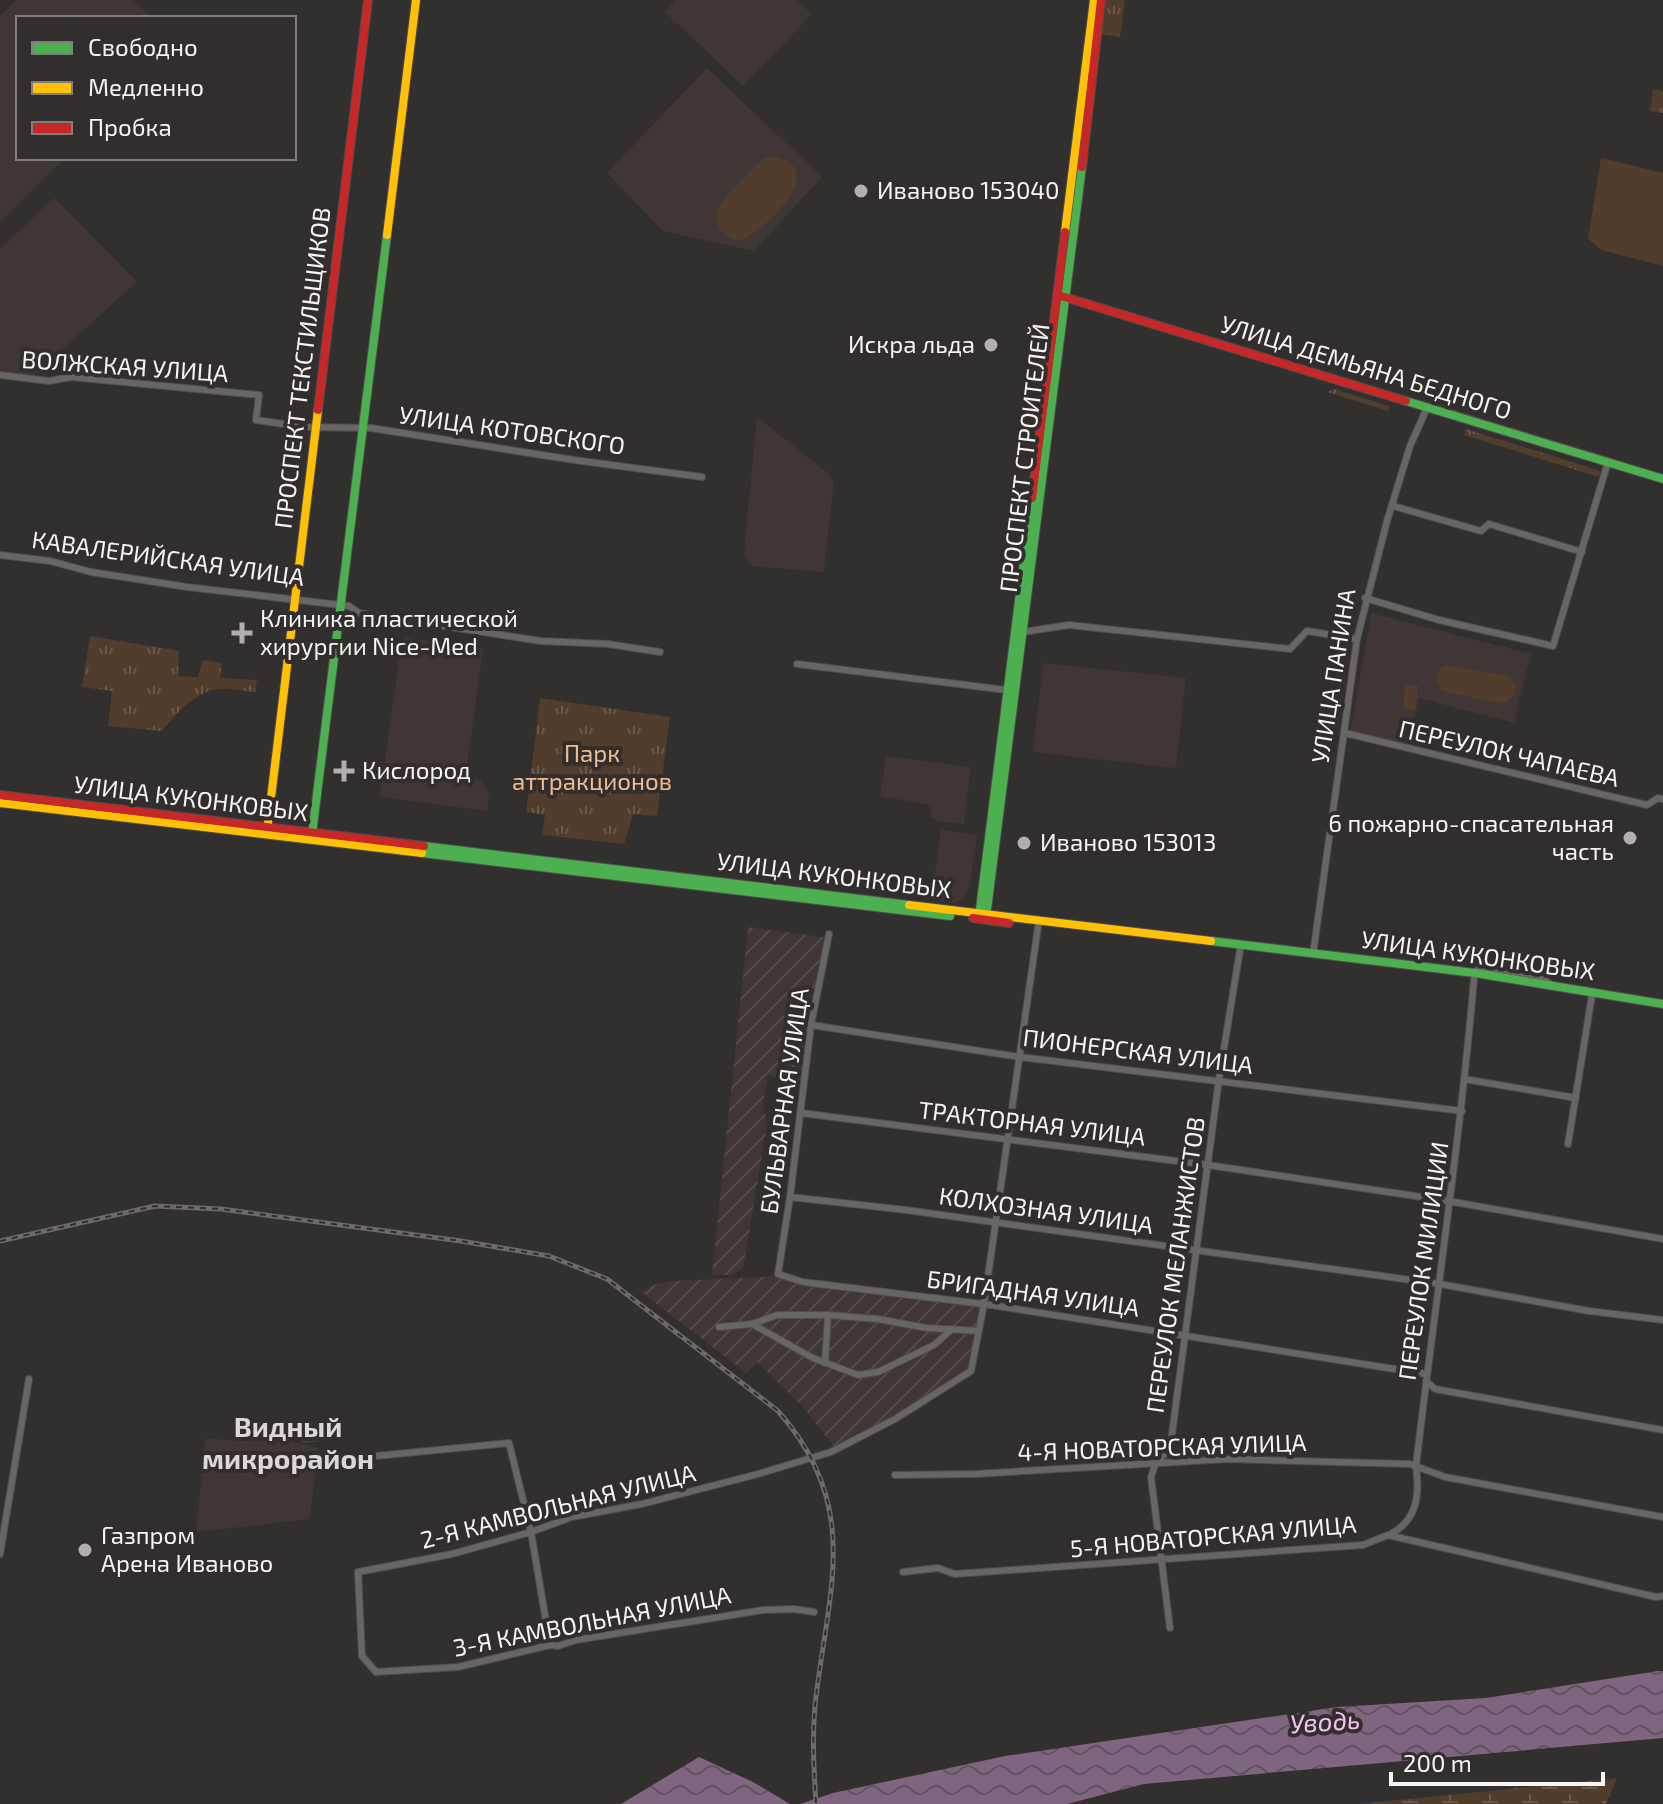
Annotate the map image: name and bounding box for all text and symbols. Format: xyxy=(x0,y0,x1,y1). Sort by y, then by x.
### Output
legend xyxy=(16,16,296,160)
text: Свободно xyxy=(88,32,198,61)
text: Медленно xyxy=(88,72,204,101)
text: Пробка xyxy=(88,112,172,141)
place label: Иваново 153040 xyxy=(877,175,1060,204)
marker: Иваново 153040 xyxy=(852,182,870,200)
street label: ПРОСПЕКТ ТЕКСТИЛЬЩИКОВ xyxy=(267,206,336,530)
street label: УЛИЦА ДЕМЬЯНА БЕДНОГО xyxy=(1218,308,1515,425)
street label: ПРОСПЕКТ СТРОИТЕЛЕЙ xyxy=(993,322,1054,594)
place label: Искра льда xyxy=(848,329,975,358)
marker: Искра льда xyxy=(982,336,1000,354)
street label: ВОЛЖСКАЯ УЛИЦА xyxy=(21,344,230,387)
street label: УЛИЦА КОТОВСКОГО xyxy=(397,399,627,460)
street label: КАВАЛЕРИЙСКАЯ УЛИЦА xyxy=(30,524,306,591)
street label: УЛИЦА ПАНИНА xyxy=(1304,586,1361,765)
place label: Клиника пластической хирургии Nice-Med xyxy=(260,603,518,661)
marker: Клиника пластической хирургии Nice-Med xyxy=(231,622,253,644)
street label: ПЕРЕУЛОК ЧАПАЕВА xyxy=(1396,713,1622,792)
park label: Парк аттракционов xyxy=(512,738,672,795)
place label: Кислород xyxy=(362,755,471,784)
marker: Кислород xyxy=(333,760,355,782)
street label: УЛИЦА КУКОНКОВЫХ xyxy=(72,769,310,826)
place label: 6 пожарно-спасательная часть xyxy=(1328,808,1614,865)
place label: Иваново 153013 xyxy=(1040,827,1216,856)
marker: 6 пожарно-спасательная часть xyxy=(1621,829,1639,847)
marker: Иваново 153013 xyxy=(1015,834,1033,852)
street label: УЛИЦА КУКОНКОВЫХ xyxy=(715,846,953,903)
street label: УЛИЦА КУКОНКОВЫХ xyxy=(1359,924,1597,985)
street label: БУЛЬВАРНАЯ УЛИЦА xyxy=(753,986,814,1216)
street label: ПИОНЕРСКАЯ УЛИЦА xyxy=(1021,1022,1255,1079)
street label: ТРАКТОРНАЯ УЛИЦА xyxy=(917,1094,1147,1151)
street label: ПЕРЕУЛОК МЕЛАНЖИСТОВ xyxy=(1139,1115,1210,1415)
street label: ПЕРЕУЛОК МИЛИЦИИ xyxy=(1391,1140,1454,1382)
street label: КОЛХОЗНАЯ УЛИЦА xyxy=(937,1180,1155,1239)
street label: БРИГАДНАЯ УЛИЦА xyxy=(925,1263,1141,1322)
district label: Видный микрорайон xyxy=(202,1409,374,1475)
street label: 4-Я НОВАТОРСКАЯ УЛИЦА xyxy=(1017,1427,1307,1466)
street label: 2-Я КАМВОЛЬНАЯ УЛИЦА xyxy=(417,1457,698,1554)
street label: 5-Я НОВАТОРСКАЯ УЛИЦА xyxy=(1069,1509,1357,1562)
place label: Газпром Арена Иваново xyxy=(101,1520,273,1577)
marker: Газпром Арена Иваново xyxy=(76,1541,94,1559)
street label: 3-Я КАМВОЛЬНАЯ УЛИЦА xyxy=(450,1579,733,1662)
water label: Уводь xyxy=(1289,1703,1361,1738)
scale bar xyxy=(1391,1736,1603,1786)
text: 200 m xyxy=(1403,1748,1472,1777)

